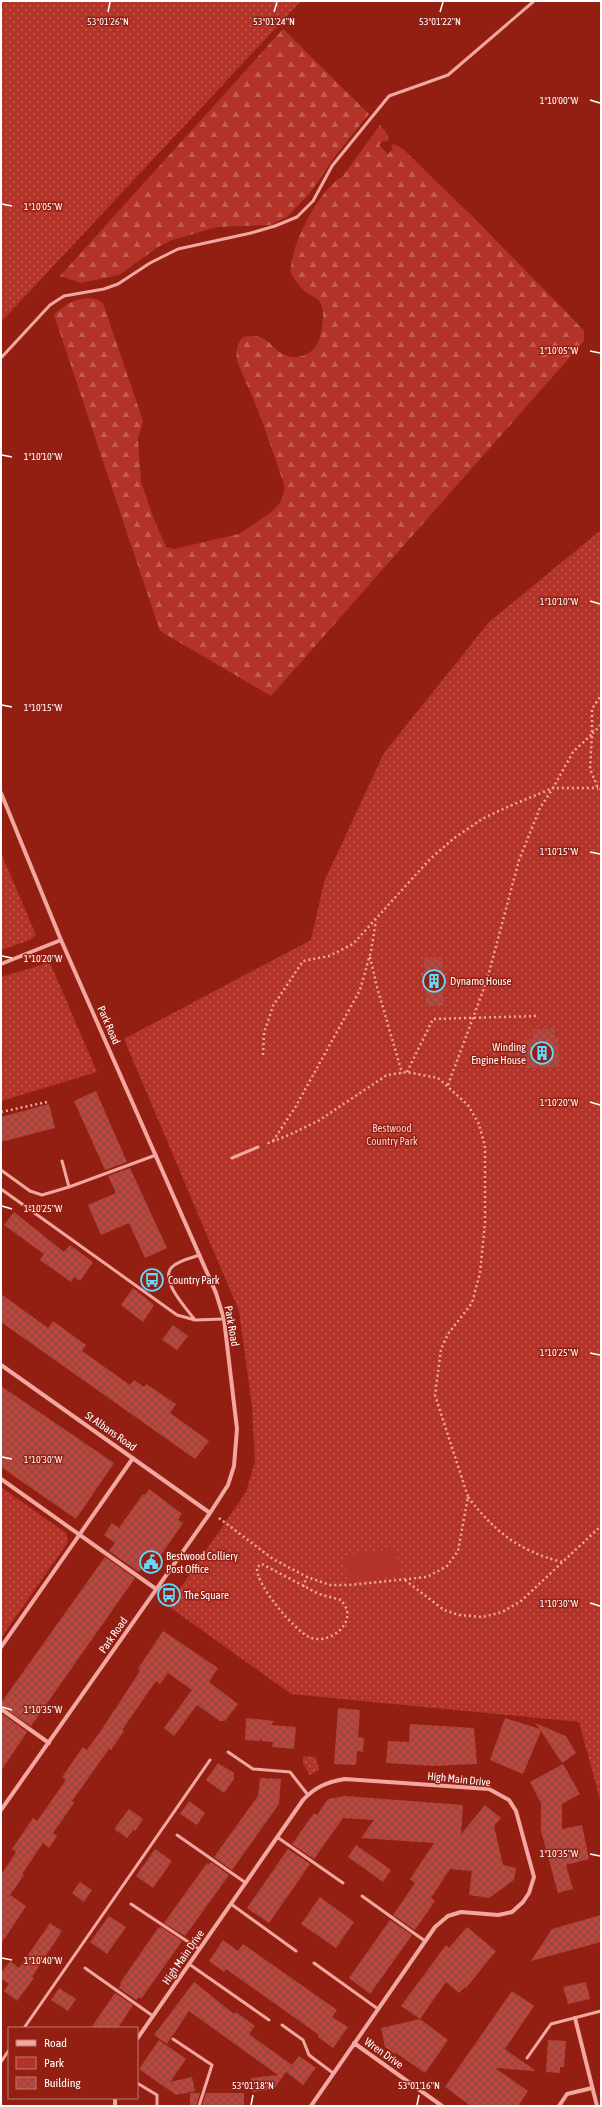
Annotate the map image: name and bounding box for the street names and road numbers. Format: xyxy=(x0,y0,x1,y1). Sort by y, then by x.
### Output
street label: Park Road xyxy=(95,1004,123,1046)
street label: Park Road xyxy=(223,1305,241,1347)
street label: St Albans Road xyxy=(83,1409,139,1453)
street label: Park Road xyxy=(96,1615,130,1655)
street label: High Main Drive xyxy=(427,1770,491,1788)
street label: High Main Drive xyxy=(160,1927,206,1987)
street label: Wren Drive xyxy=(362,2035,406,2071)

